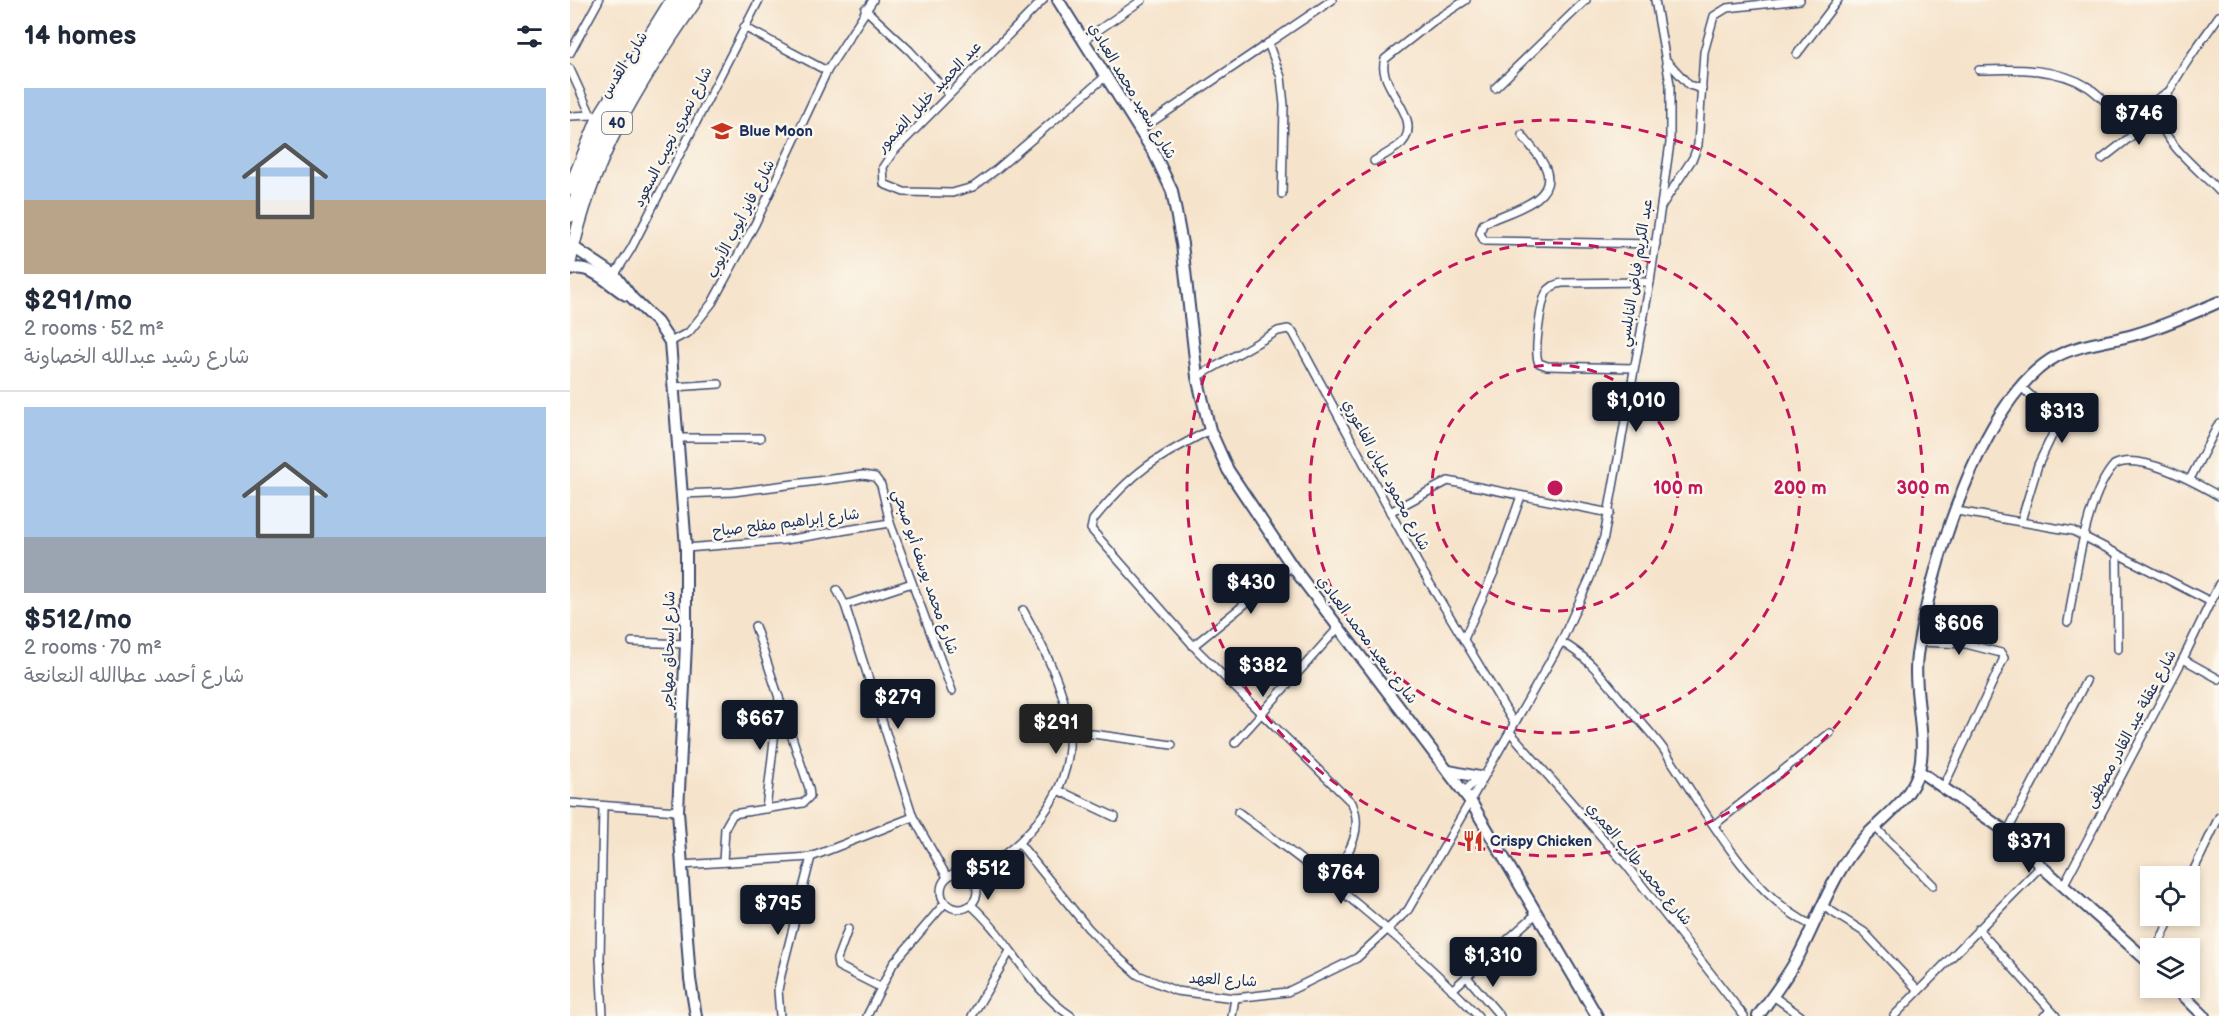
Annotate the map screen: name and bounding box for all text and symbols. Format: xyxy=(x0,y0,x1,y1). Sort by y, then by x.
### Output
street label: شارع سعيد محمد العبادي xyxy=(1083,19,1180,163)
icon: filters xyxy=(513,20,546,53)
text: 14 homes xyxy=(24,21,136,52)
street label: شارع القدس xyxy=(596,28,652,102)
street label: عبد الحميد خليل الضمور xyxy=(872,37,986,157)
street label: شارع نصري نجيب السعود xyxy=(629,64,718,211)
pin: $746 xyxy=(2103,95,2175,146)
text: $746 xyxy=(2115,102,2163,126)
road number: 40 xyxy=(602,112,632,134)
school or university icon: Blue Moon xyxy=(710,119,734,143)
place label: Blue Moon xyxy=(739,122,813,141)
icon: home xyxy=(231,127,339,235)
street label: شارع فايز أيوب الأيوب xyxy=(702,156,779,281)
street label: عبد الكريم فياض النابلسي xyxy=(1615,198,1660,349)
text: $291/mo xyxy=(24,286,132,317)
text: 2 rooms · 52 m² xyxy=(24,317,164,341)
text: شارع رشيد عبدالله الخصاونة xyxy=(24,345,249,369)
pin: $1,010 xyxy=(1587,382,1685,433)
text: $1,010 xyxy=(1606,389,1666,413)
pin: $313 xyxy=(2026,393,2098,444)
street label: شارع محمود عليان الفاعوري xyxy=(1337,396,1434,554)
text: $313 xyxy=(2040,400,2084,424)
icon: home xyxy=(231,446,339,554)
centre of rings xyxy=(1545,478,1565,498)
text: 100 m xyxy=(1653,478,1703,499)
text: 200 m xyxy=(1773,478,1827,499)
text: 300 m xyxy=(1896,478,1950,499)
street label: شارع محمد يوسف أبو صبحي xyxy=(885,487,962,658)
street label: شارع إبراهيم مفلح صياح xyxy=(711,505,861,543)
pin: $430 xyxy=(1215,564,1287,615)
text: $430 xyxy=(1226,571,1276,595)
street label: شارع سعيد محمد العبادي xyxy=(1312,572,1421,708)
street label: شارع إسحاق مهاجر xyxy=(658,591,680,710)
text: $512/mo xyxy=(24,605,132,636)
pin: $606 xyxy=(1923,605,1995,656)
text: $606 xyxy=(1934,612,1984,636)
text: 2 rooms · 70 m² xyxy=(24,636,162,660)
pin: $382 xyxy=(1227,647,1299,698)
street label: شارع عقلة عبد القادر مصطفى xyxy=(2081,647,2181,811)
text: $382 xyxy=(1239,654,1287,678)
text: شارع أحمد عطاالله النعانعة xyxy=(24,664,244,688)
pin: $279 xyxy=(862,679,934,730)
text: $279 xyxy=(874,686,922,710)
pin: $667 xyxy=(724,700,796,751)
pin: $291 xyxy=(1020,704,1092,755)
text: $667 xyxy=(736,707,784,731)
text: $291 xyxy=(1033,711,1079,735)
street label: شارع محمد طالب العمري xyxy=(1581,799,1696,930)
pin: $371 xyxy=(1993,823,2065,874)
restaurant icon: Crispy Chicken xyxy=(1461,829,1485,853)
text: $371 xyxy=(2007,830,2051,854)
place label: Crispy Chicken xyxy=(1490,832,1592,851)
pin: $512 xyxy=(952,850,1024,901)
pin: $764 xyxy=(1305,854,1377,905)
text: $512 xyxy=(965,857,1011,881)
text: $764 xyxy=(1317,861,1365,885)
map controls xyxy=(2140,866,2200,998)
button: locate xyxy=(2140,866,2200,926)
pin: $795 xyxy=(742,885,814,936)
text: $795 xyxy=(754,892,802,916)
pin: $1,310 xyxy=(1444,937,1542,988)
button: layers xyxy=(2140,938,2200,998)
text: $1,310 xyxy=(1464,944,1522,968)
street label: شارع العهد xyxy=(1188,969,1258,991)

